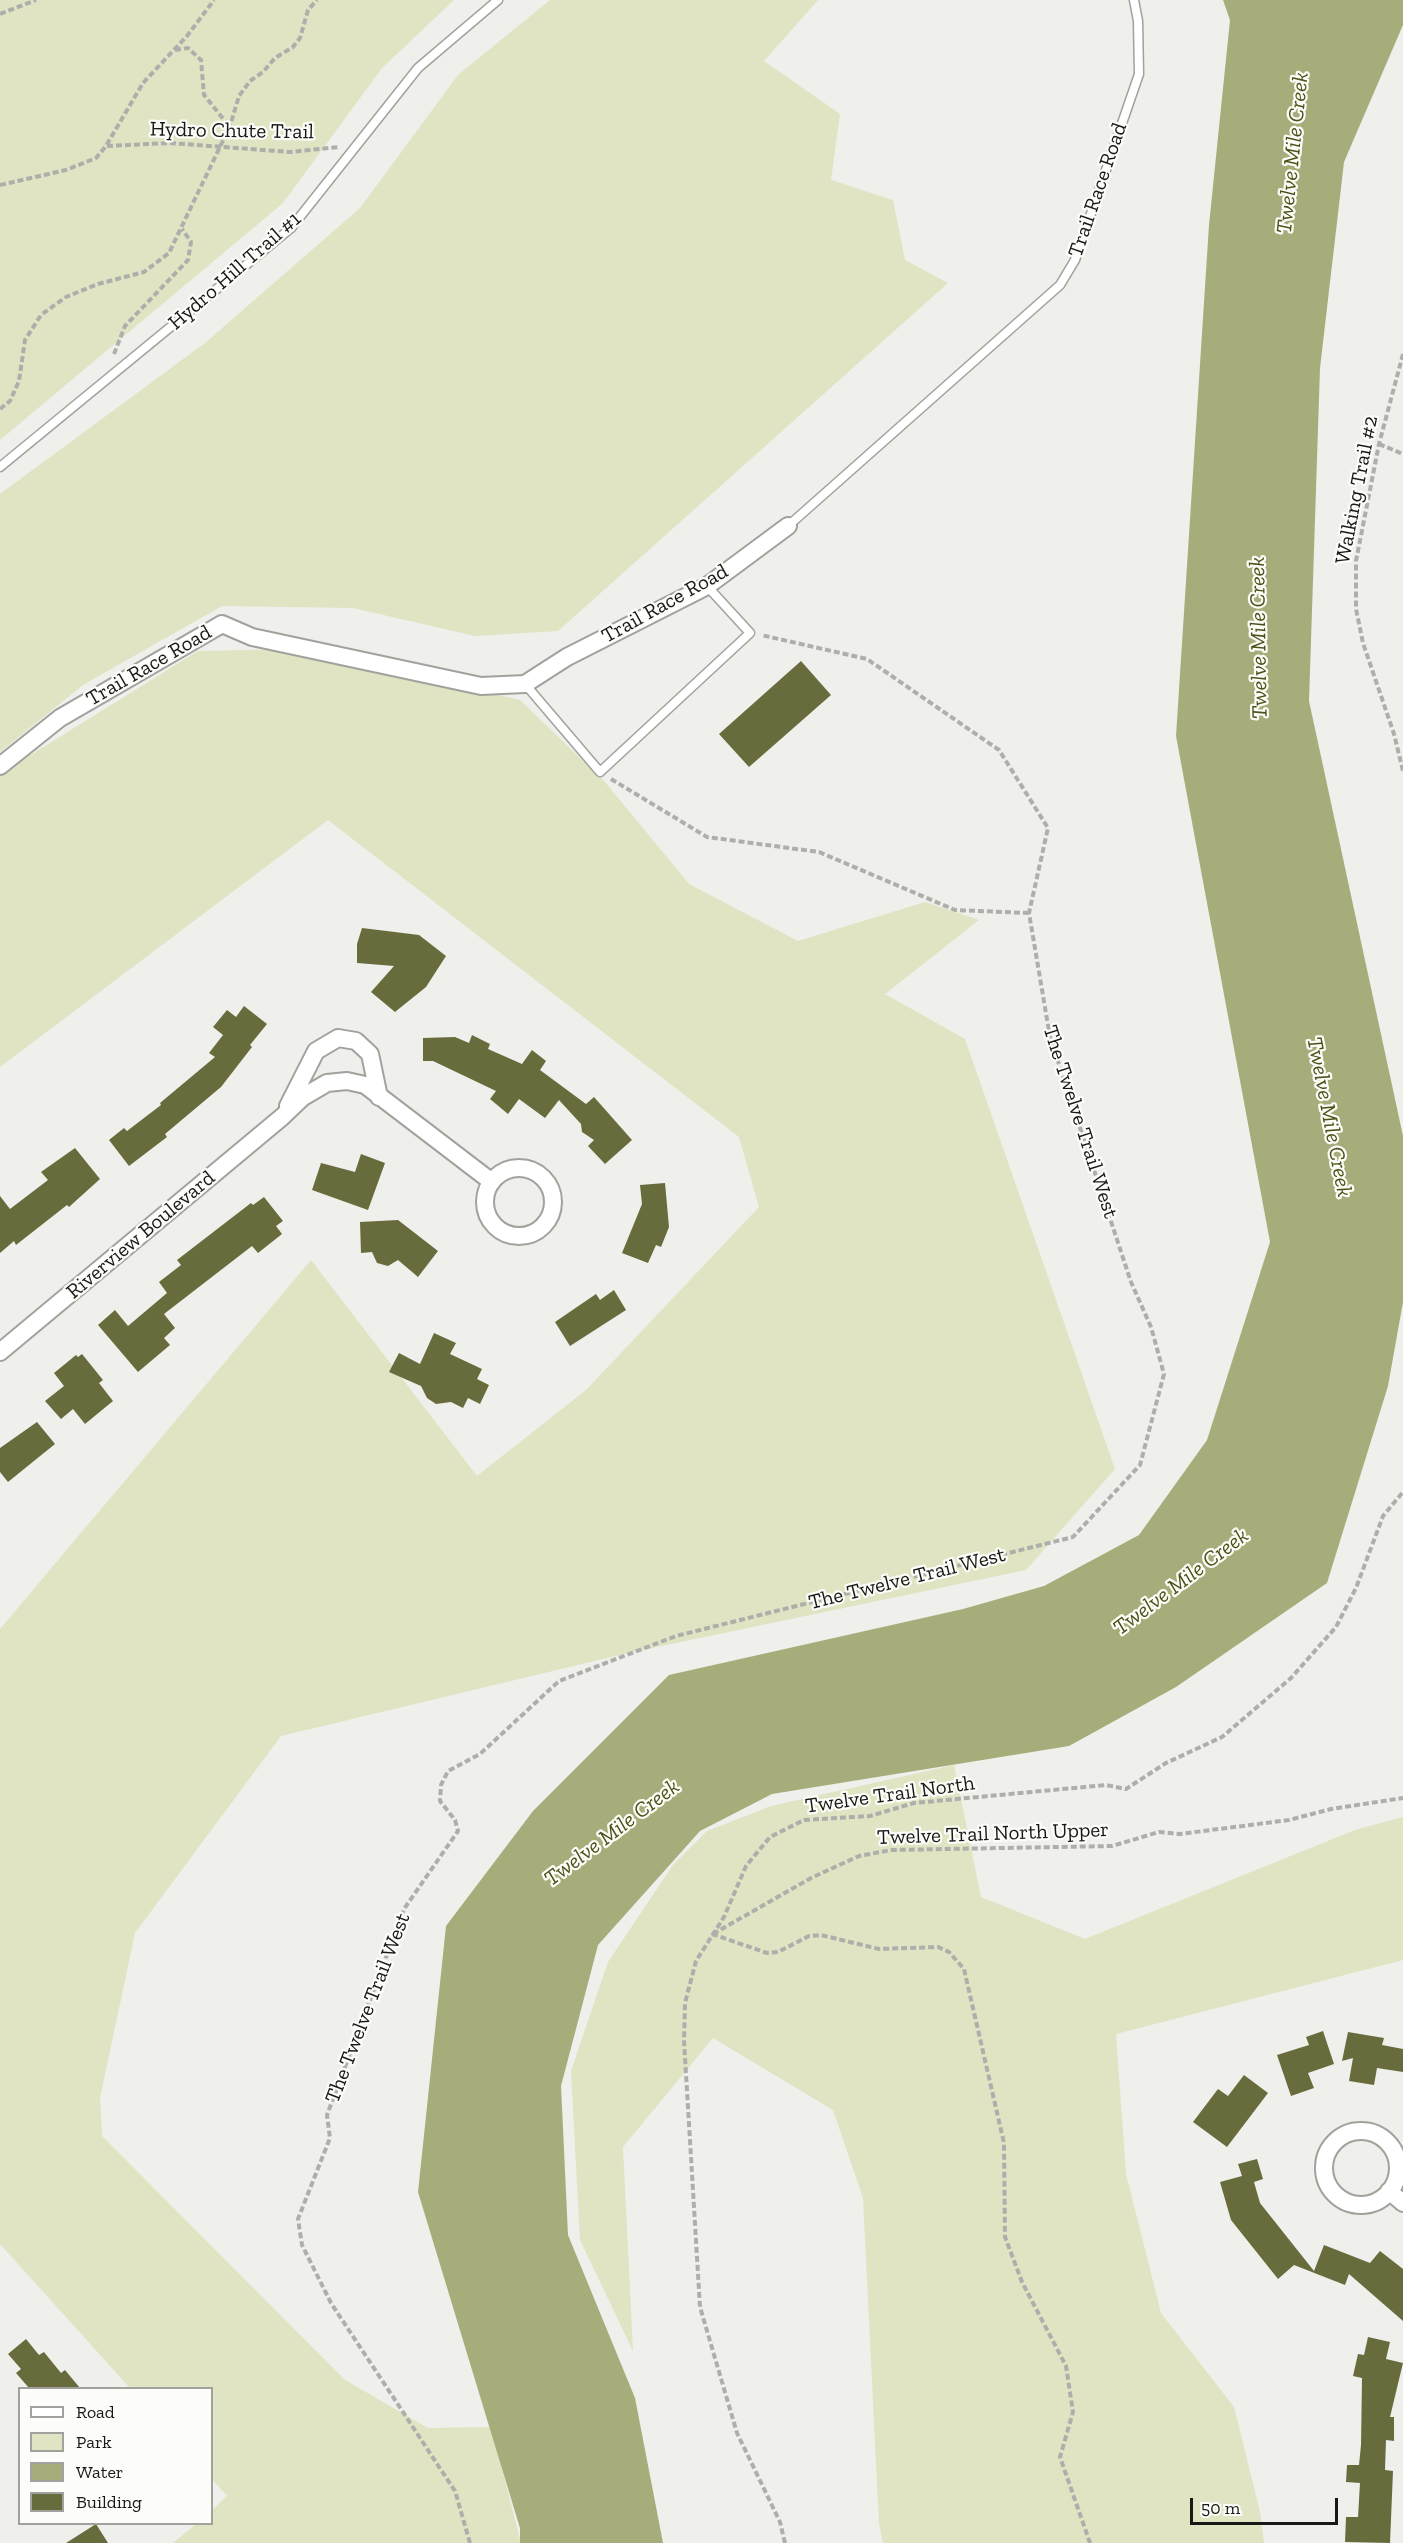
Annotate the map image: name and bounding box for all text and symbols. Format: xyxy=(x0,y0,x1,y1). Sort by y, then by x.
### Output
water label: Twelve Mile Creek xyxy=(1271,71,1315,235)
street label: Hydro Chute Trail xyxy=(150,117,314,145)
street label: Trail Race Road xyxy=(1063,119,1133,261)
street label: Hydro Hill Trail #1 xyxy=(164,207,306,335)
street label: Walking Trail #2 xyxy=(1330,414,1384,566)
water label: Twelve Mile Creek xyxy=(1244,557,1274,719)
street label: Trail Race Road xyxy=(597,559,733,649)
street label: Trail Race Road xyxy=(82,620,216,712)
street label: The Twelve Trail West xyxy=(1037,1022,1123,1222)
water label: Twelve Mile Creek xyxy=(1301,1035,1357,1199)
street label: Riverview Boulevard xyxy=(62,1166,220,1304)
water label: Twelve Mile Creek xyxy=(1108,1523,1254,1641)
street label: The Twelve Trail West xyxy=(806,1542,1008,1616)
street label: Twelve Trail North xyxy=(804,1771,976,1819)
water label: Twelve Mile Creek xyxy=(539,1774,685,1892)
street label: Twelve Trail North Upper xyxy=(877,1817,1109,1851)
street label: The Twelve Trail West xyxy=(320,1909,416,2107)
legend xyxy=(18,2387,213,2525)
text: Road xyxy=(76,2401,115,2423)
text: Park xyxy=(76,2431,112,2453)
text: Water xyxy=(76,2461,123,2483)
scale bar xyxy=(1193,2486,1342,2524)
text: Building xyxy=(76,2491,142,2513)
text: 50 m xyxy=(1201,2497,1240,2519)

